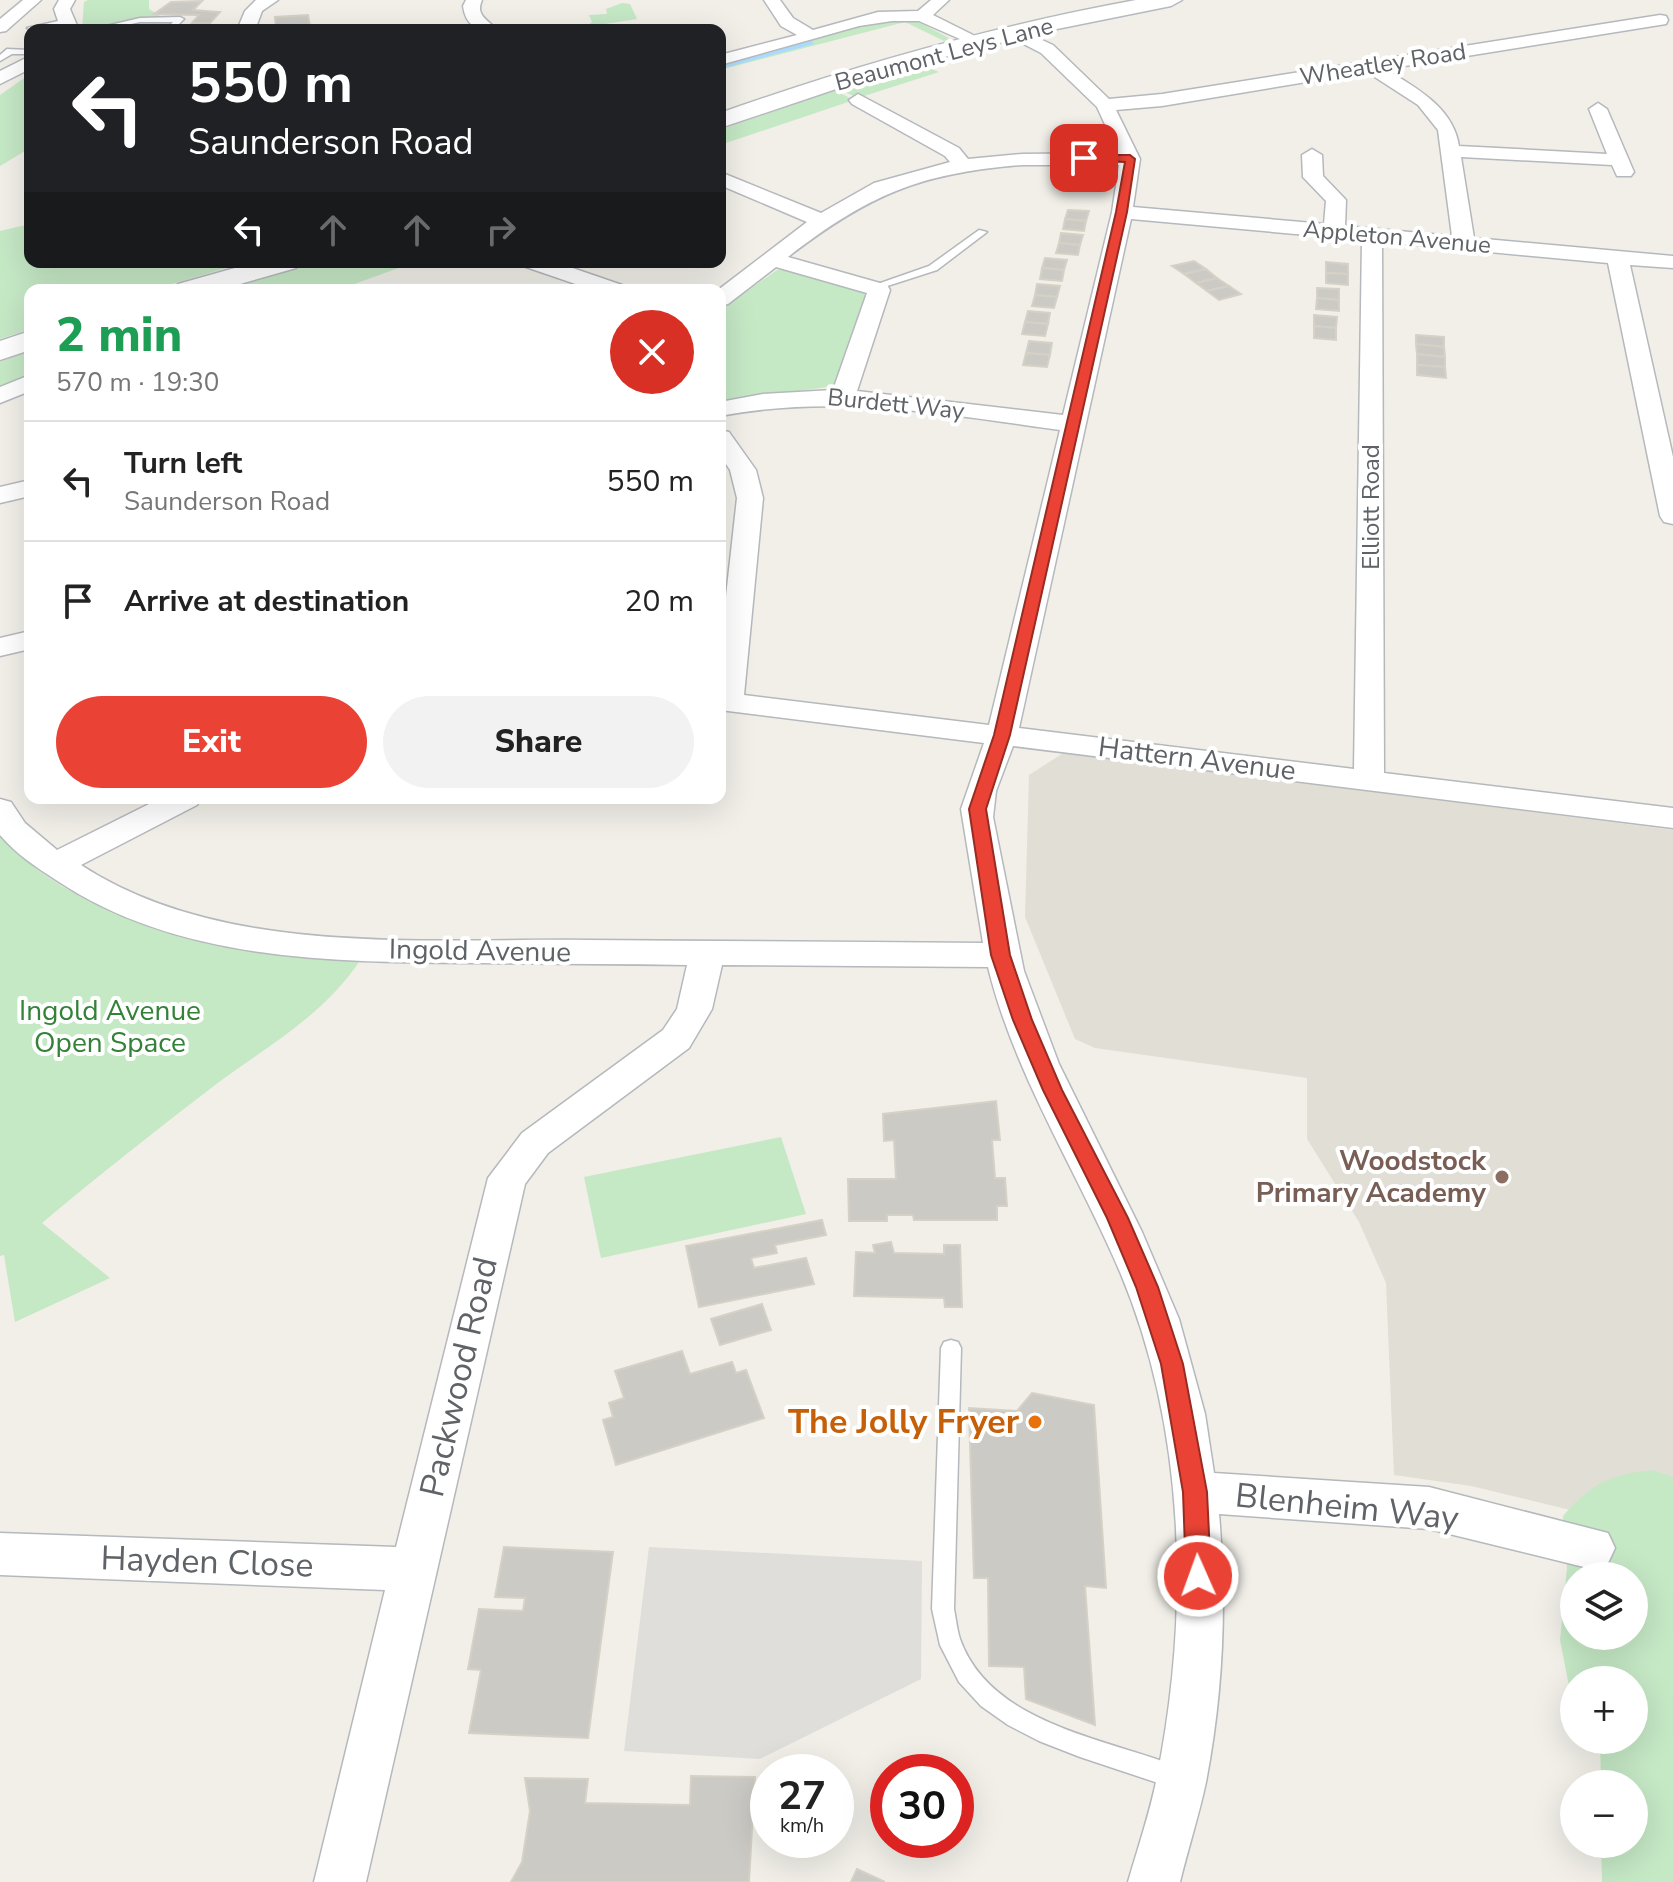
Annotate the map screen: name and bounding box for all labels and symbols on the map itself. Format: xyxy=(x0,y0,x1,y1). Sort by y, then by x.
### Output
street label: Beaumont Leys Lane xyxy=(831,9,1057,99)
street label: Wheatley Road xyxy=(1298,35,1468,93)
pin xyxy=(1050,124,1118,192)
street label: Appleton Avenue xyxy=(1302,213,1492,261)
street label: Burdett Way xyxy=(826,381,967,427)
street label: Elliott Road xyxy=(1355,444,1387,570)
street label: Hattern Avenue xyxy=(1096,728,1298,790)
street label: Ingold Avenue xyxy=(389,930,571,972)
park label: Ingold Avenue Open Space xyxy=(19,992,201,1062)
place label: Woodstock Primary Academy xyxy=(1256,1142,1487,1212)
marker: Woodstock Primary Academy xyxy=(1493,1168,1511,1186)
street label: Packwood Road xyxy=(409,1253,509,1501)
place label: The Jolly Fryer xyxy=(788,1399,1020,1445)
marker: The Jolly Fryer xyxy=(1026,1413,1044,1431)
street label: Blenheim Way xyxy=(1233,1472,1461,1542)
position arrow xyxy=(1156,1534,1240,1618)
street label: Hayden Close xyxy=(100,1535,314,1589)
speed limit sign: 30 xyxy=(870,1754,974,1858)

